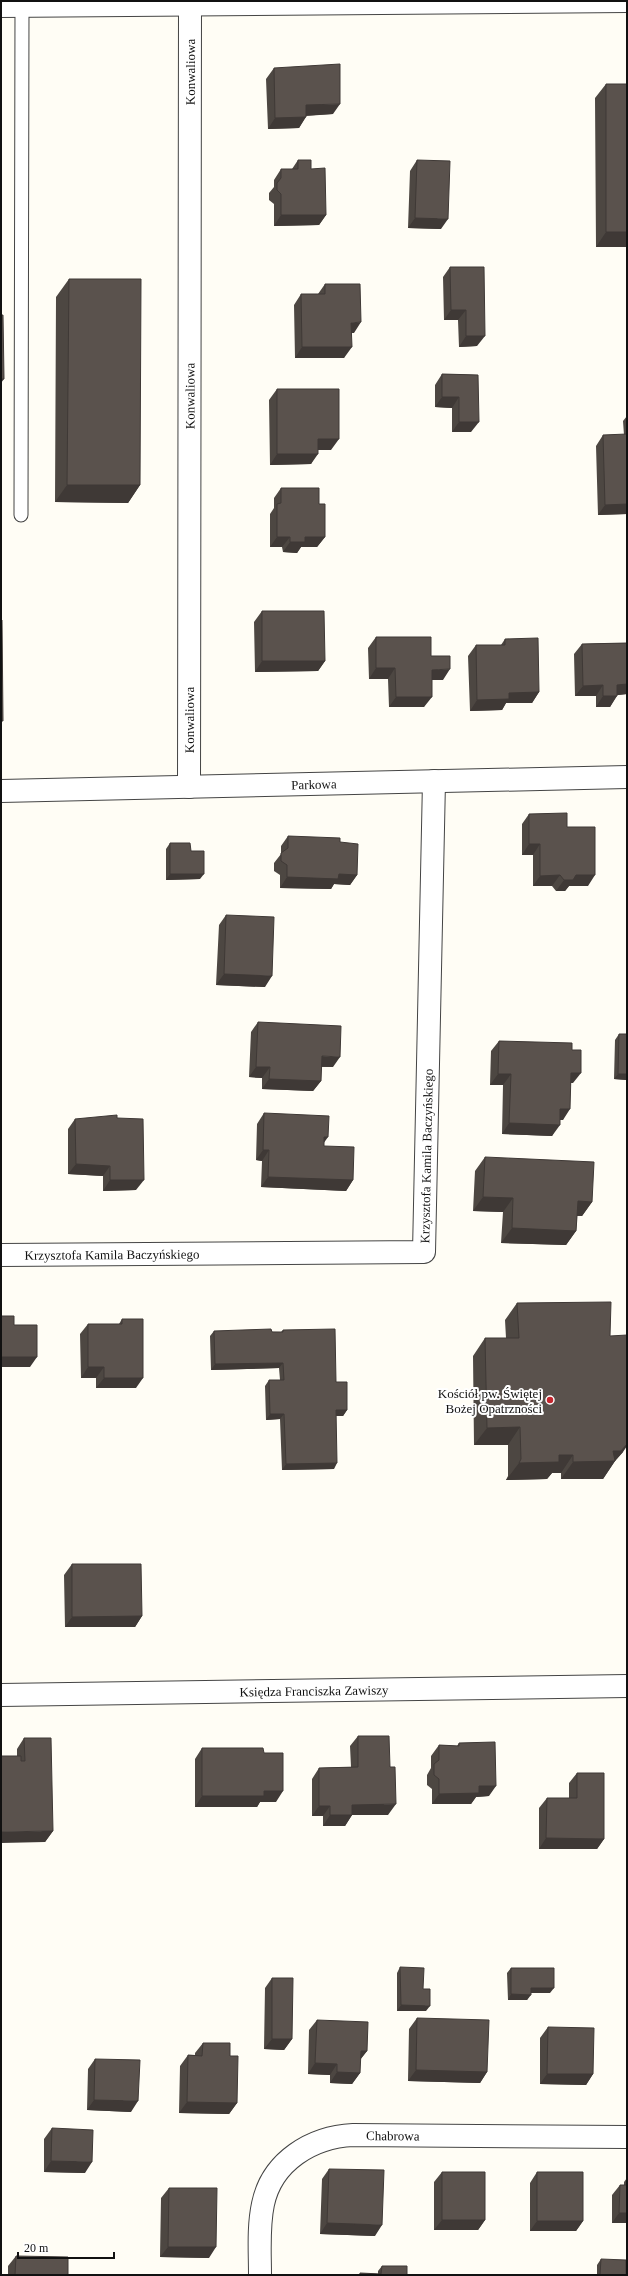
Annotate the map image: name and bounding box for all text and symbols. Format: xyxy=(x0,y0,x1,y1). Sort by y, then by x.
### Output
street label: Konwaliowa xyxy=(183,39,198,105)
street label: Konwaliowa xyxy=(182,363,198,429)
street label: Konwaliowa xyxy=(182,687,197,753)
street label: Parkowa xyxy=(291,776,337,793)
street label: Krzysztofa Kamila Baczyńskiego xyxy=(417,1068,436,1244)
street label: Krzysztofa Kamila Baczyńskiego xyxy=(24,1247,200,1263)
place label: Kościół pw. Świętej Bożej Opatrzności xyxy=(438,1386,542,1416)
marker: Kościół pw. Świętej Bożej Opatrzności xyxy=(545,1395,555,1405)
street label: Księdza Franciszka Zawiszy xyxy=(239,1682,389,1700)
street label: Chabrowa xyxy=(366,2128,420,2143)
scale bar xyxy=(18,2234,114,2260)
text: 20 m xyxy=(24,2241,49,2255)

